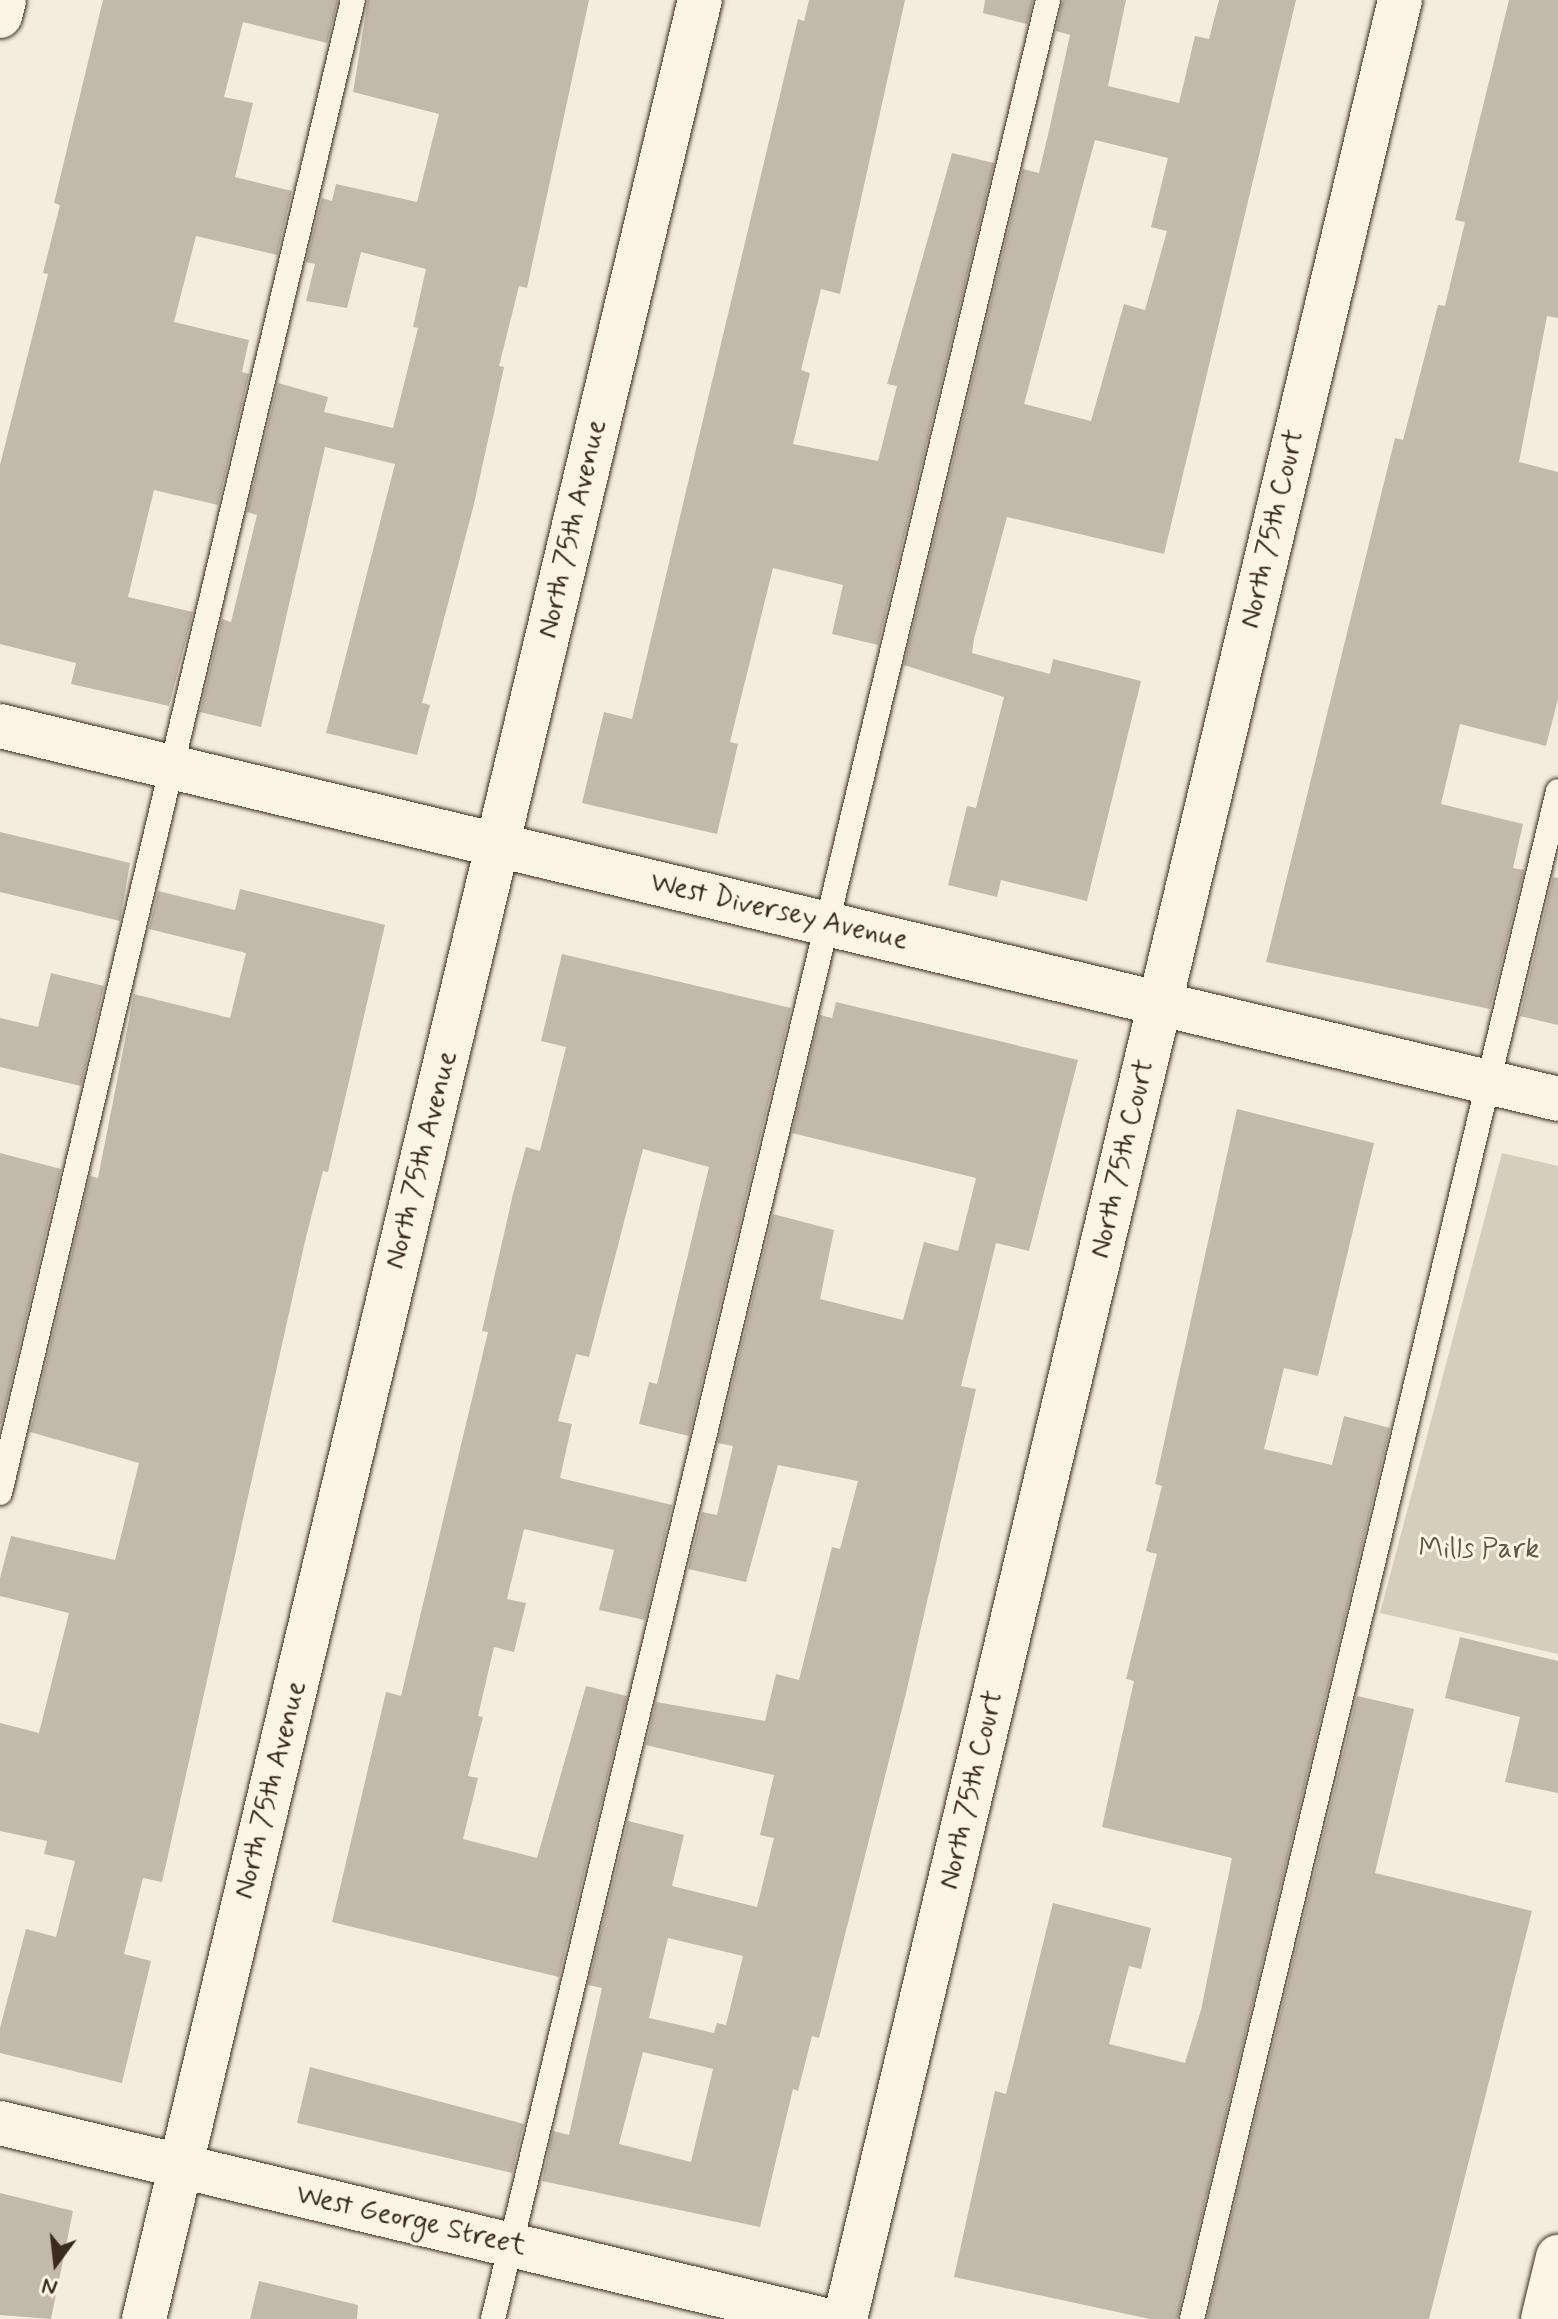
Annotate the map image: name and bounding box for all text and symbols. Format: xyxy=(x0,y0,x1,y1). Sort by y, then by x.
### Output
street label: North 75th Avenue xyxy=(532,416,614,642)
street label: North 75th Court xyxy=(1234,426,1312,632)
street label: West Diversey Avenue xyxy=(646,866,912,958)
street label: North 75th Avenue xyxy=(379,1048,465,1272)
street label: North 75th Court xyxy=(1084,1056,1162,1262)
park label: Mills Park xyxy=(1420,1533,1538,1567)
street label: North 75th Avenue xyxy=(228,1678,314,1902)
street label: North 75th Court xyxy=(933,1687,1011,1893)
street label: West George Street xyxy=(293,2178,529,2264)
north arrow xyxy=(16,2223,96,2303)
text: N xyxy=(39,2271,60,2302)

